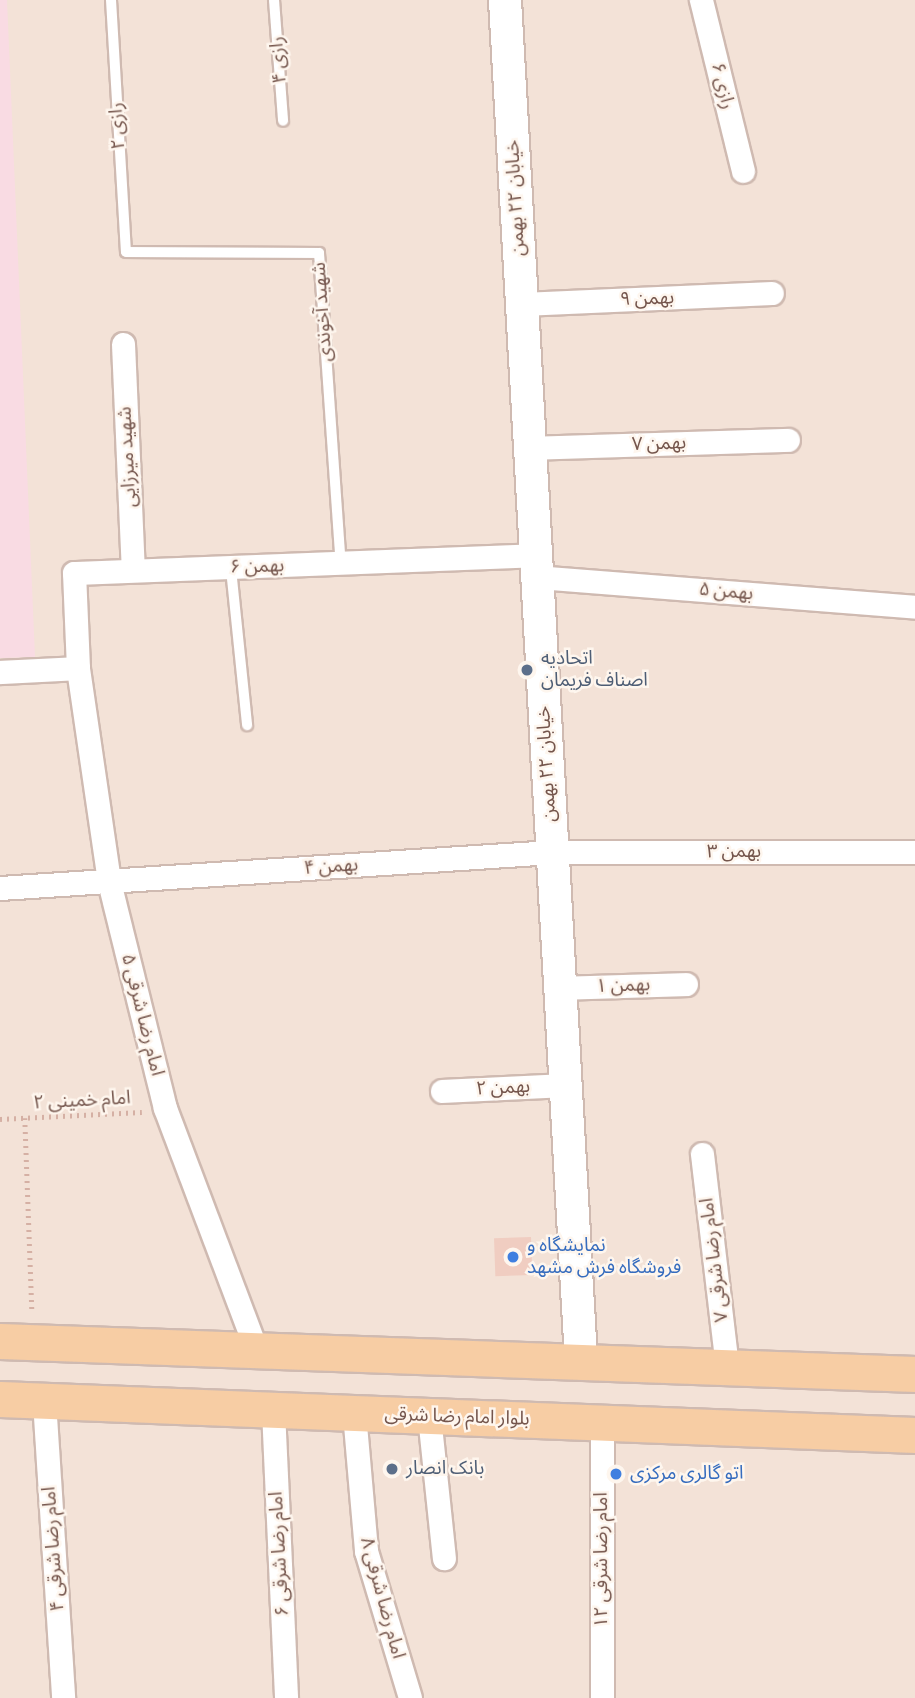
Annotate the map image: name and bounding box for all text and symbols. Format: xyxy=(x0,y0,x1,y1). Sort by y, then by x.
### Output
street label: رازی ۴ xyxy=(266,36,292,84)
street label: رازی ۶ xyxy=(705,60,739,112)
street label: رازی ۲ xyxy=(105,102,131,150)
street label: خیابان ۲۲ بهمن xyxy=(502,139,530,257)
street label: شهید آخوندی xyxy=(308,261,338,363)
street label: بهمن ۹ xyxy=(619,287,675,311)
street label: شهید میرزایی xyxy=(114,406,142,508)
street label: بهمن ۷ xyxy=(631,432,687,456)
street label: بهمن ۶ xyxy=(229,555,285,579)
street label: بهمن ۵ xyxy=(698,578,754,606)
place label: اتحادیه اصناف فریمان xyxy=(541,648,648,692)
marker: اتحادیه اصناف فریمان xyxy=(519,662,535,678)
street label: خیابان ۲۲ بهمن xyxy=(533,705,561,823)
street label: بهمن ۳ xyxy=(707,841,761,863)
street label: بهمن ۴ xyxy=(303,854,359,880)
street label: امام رضا شرقی ۵ xyxy=(116,952,168,1078)
street label: بهمن ۱ xyxy=(595,974,651,998)
street label: بهمن ۲ xyxy=(475,1075,531,1101)
street label: امام خمینی ۲ xyxy=(33,1087,131,1115)
street label: امام رضا شرقی ۷ xyxy=(696,1197,734,1323)
place label: نمایشگاه و فروشگاه فرش مشهد xyxy=(527,1235,681,1279)
marker: نمایشگاه و فروشگاه فرش مشهد xyxy=(505,1249,521,1265)
street label: بلوار امام رضا شرقی xyxy=(384,1403,530,1431)
place label: بانک انصار xyxy=(406,1458,484,1480)
marker: بانک انصار xyxy=(384,1461,400,1477)
place label: اتو گالری مرکزی xyxy=(630,1463,744,1485)
marker: اتو گالری مرکزی xyxy=(608,1466,624,1482)
street label: امام رضا شرقی ۴ xyxy=(38,1486,70,1612)
street label: امام رضا شرقی ۶ xyxy=(265,1491,295,1617)
street label: امام رضا شرقی ۱۲ xyxy=(591,1492,613,1628)
street label: امام رضا شرقی ۸ xyxy=(355,1535,409,1661)

